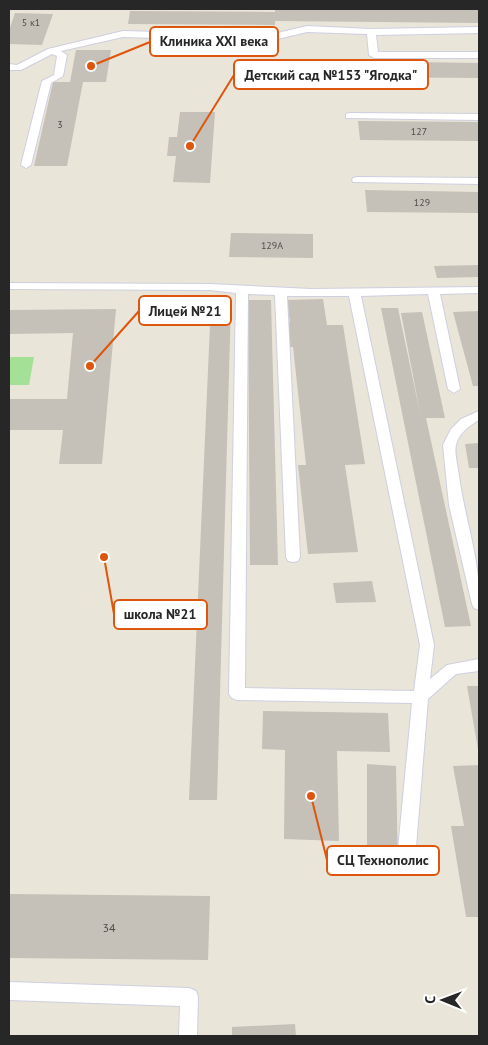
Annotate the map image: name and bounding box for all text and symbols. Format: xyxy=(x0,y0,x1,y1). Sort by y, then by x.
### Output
house number: 5 к1 xyxy=(22,16,40,29)
callout: Клиника XXI века xyxy=(150,27,278,56)
text: Клиника XXI века xyxy=(160,32,268,50)
callout: Детский сад №153 "Ягодка" xyxy=(234,60,428,89)
text: Детский сад №153 "Ягодка" xyxy=(245,66,417,84)
house number: 3 xyxy=(57,118,63,131)
house number: 127 xyxy=(411,125,427,138)
house number: 129 xyxy=(414,196,430,209)
house number: 129А xyxy=(261,239,283,252)
callout: Лицей №21 xyxy=(139,296,231,325)
text: Лицей №21 xyxy=(148,302,221,320)
callout: школа №21 xyxy=(114,600,207,629)
text: школа №21 xyxy=(124,605,196,623)
callout: СЦ Технополис xyxy=(327,846,439,875)
text: СЦ Технополис xyxy=(337,851,429,869)
house number: 34 xyxy=(102,920,116,935)
north arrow xyxy=(418,975,468,1025)
text: С xyxy=(421,996,439,1004)

